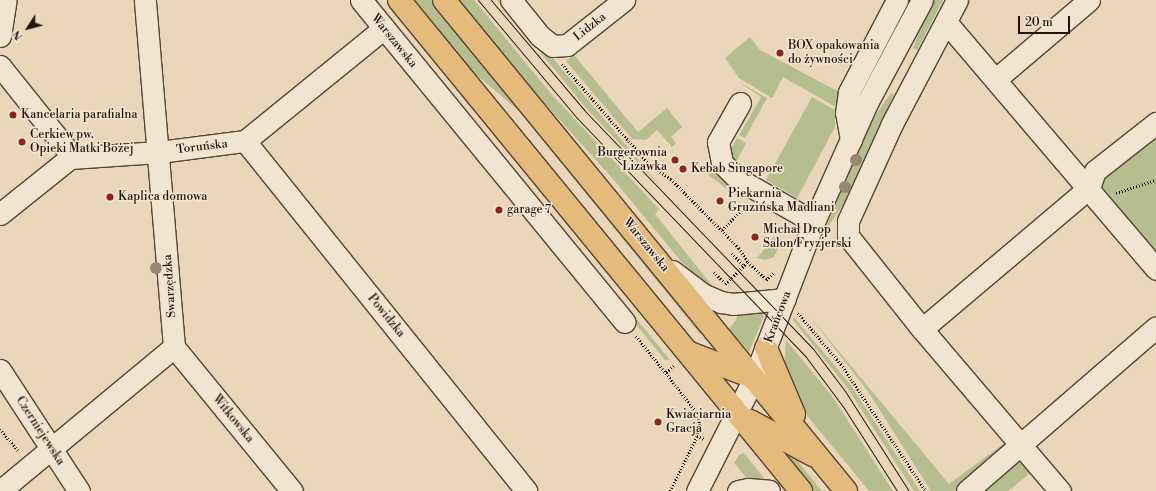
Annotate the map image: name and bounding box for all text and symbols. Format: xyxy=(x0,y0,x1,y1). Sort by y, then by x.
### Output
north arrow xyxy=(8,8,48,48)
scale bar xyxy=(1020,8,1072,34)
street label: Lidzka xyxy=(571,10,609,44)
street label: Warszawska xyxy=(368,11,420,71)
text: 20 m xyxy=(1025,15,1053,30)
text: N xyxy=(10,27,27,43)
place label: BOX opakowania do żywności xyxy=(788,39,880,67)
marker: BOX opakowania do żywności xyxy=(775,48,785,58)
place label: Kancelaria parafialna xyxy=(21,108,138,122)
marker: Kancelaria parafialna xyxy=(8,110,18,120)
place label: Cerkiew pw. Opieki Matki Bożej xyxy=(30,128,134,156)
marker: Cerkiew pw. Opieki Matki Bożej xyxy=(17,137,27,147)
street label: Toruńska xyxy=(176,137,228,157)
place label: Burgerownia Lizawka xyxy=(597,146,667,174)
marker: Burgerownia Lizawka xyxy=(670,155,680,165)
place label: Kebab Singapore xyxy=(691,162,783,176)
marker: Kebab Singapore xyxy=(678,164,688,174)
place label: Piekarnia Gruzińska Madliani xyxy=(728,187,835,215)
place label: Kaplica domowa xyxy=(118,190,207,204)
marker: Kaplica domowa xyxy=(105,192,115,202)
marker: Piekarnia Gruzińska Madliani xyxy=(715,196,725,206)
place label: garage 7 xyxy=(507,203,551,217)
marker: garage 7 xyxy=(494,205,504,215)
street label: Warszawska xyxy=(620,215,672,275)
place label: Michał Drop Salon Fryzjerski xyxy=(763,223,852,251)
marker: Michał Drop Salon Fryzjerski xyxy=(750,232,760,242)
street label: Swarzędzka xyxy=(161,254,179,318)
street label: Krańcowa xyxy=(762,289,794,345)
street label: Powidzka xyxy=(364,291,408,341)
street label: Witkowska xyxy=(209,392,257,446)
street label: Czerniejewska xyxy=(12,394,68,468)
place label: Kwiaciarnia Gracja xyxy=(666,408,731,436)
marker: Kwiaciarnia Gracja xyxy=(653,417,663,427)

